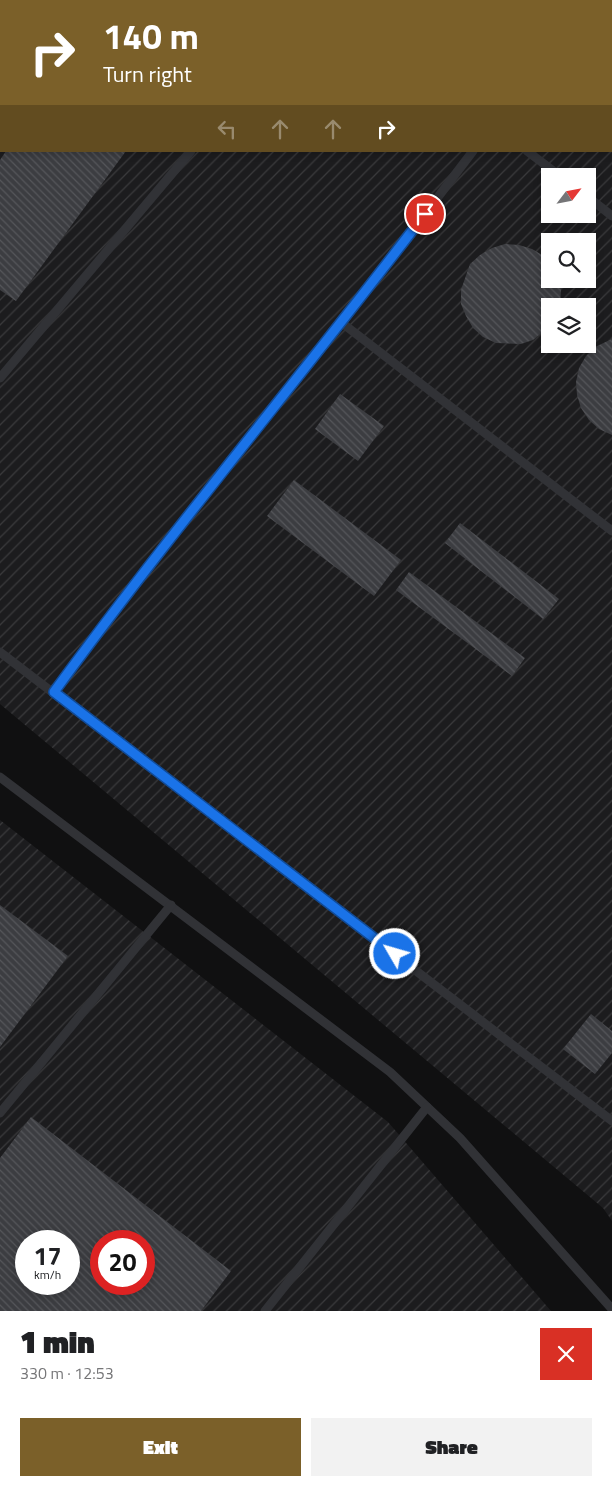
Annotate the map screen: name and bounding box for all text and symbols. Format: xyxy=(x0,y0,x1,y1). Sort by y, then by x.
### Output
text: 140 m xyxy=(103,9,199,63)
icon: right xyxy=(20,20,85,85)
text: Turn right xyxy=(103,57,192,91)
icon: left xyxy=(213,115,241,143)
icon: ahead xyxy=(266,115,294,143)
icon: ahead xyxy=(319,115,347,143)
icon: right xyxy=(372,115,400,143)
north arrow xyxy=(541,168,596,222)
map controls xyxy=(541,168,596,353)
pin xyxy=(404,193,446,235)
icon: arrive xyxy=(411,200,439,228)
button: search xyxy=(541,233,596,288)
button: layers xyxy=(541,298,596,353)
position arrow xyxy=(368,927,420,979)
speed limit sign: 20 xyxy=(90,1230,155,1295)
text: 17 xyxy=(33,1237,62,1275)
text: km/h xyxy=(34,1265,61,1284)
text: 1 min xyxy=(20,1319,95,1365)
button: close xyxy=(540,1328,592,1380)
text: 330 m · 12:53 xyxy=(20,1361,114,1385)
button: Exit xyxy=(20,1418,301,1476)
button: Share xyxy=(311,1418,592,1476)

